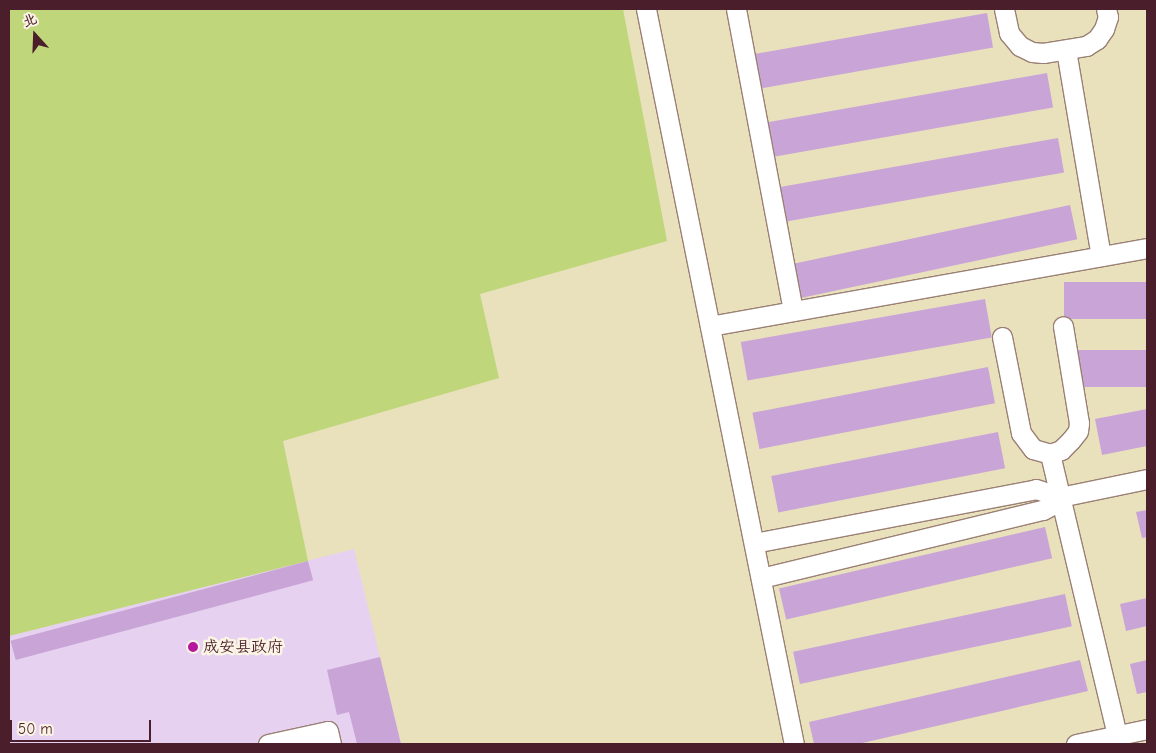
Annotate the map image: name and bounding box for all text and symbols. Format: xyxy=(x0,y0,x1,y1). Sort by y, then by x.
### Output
north arrow xyxy=(10,10,60,60)
text: 北 xyxy=(20,10,39,31)
place label: 成安县政府 xyxy=(203,637,283,657)
marker: 成安县政府 xyxy=(187,641,199,653)
scale bar xyxy=(12,710,154,742)
text: 50 m xyxy=(18,720,53,738)

